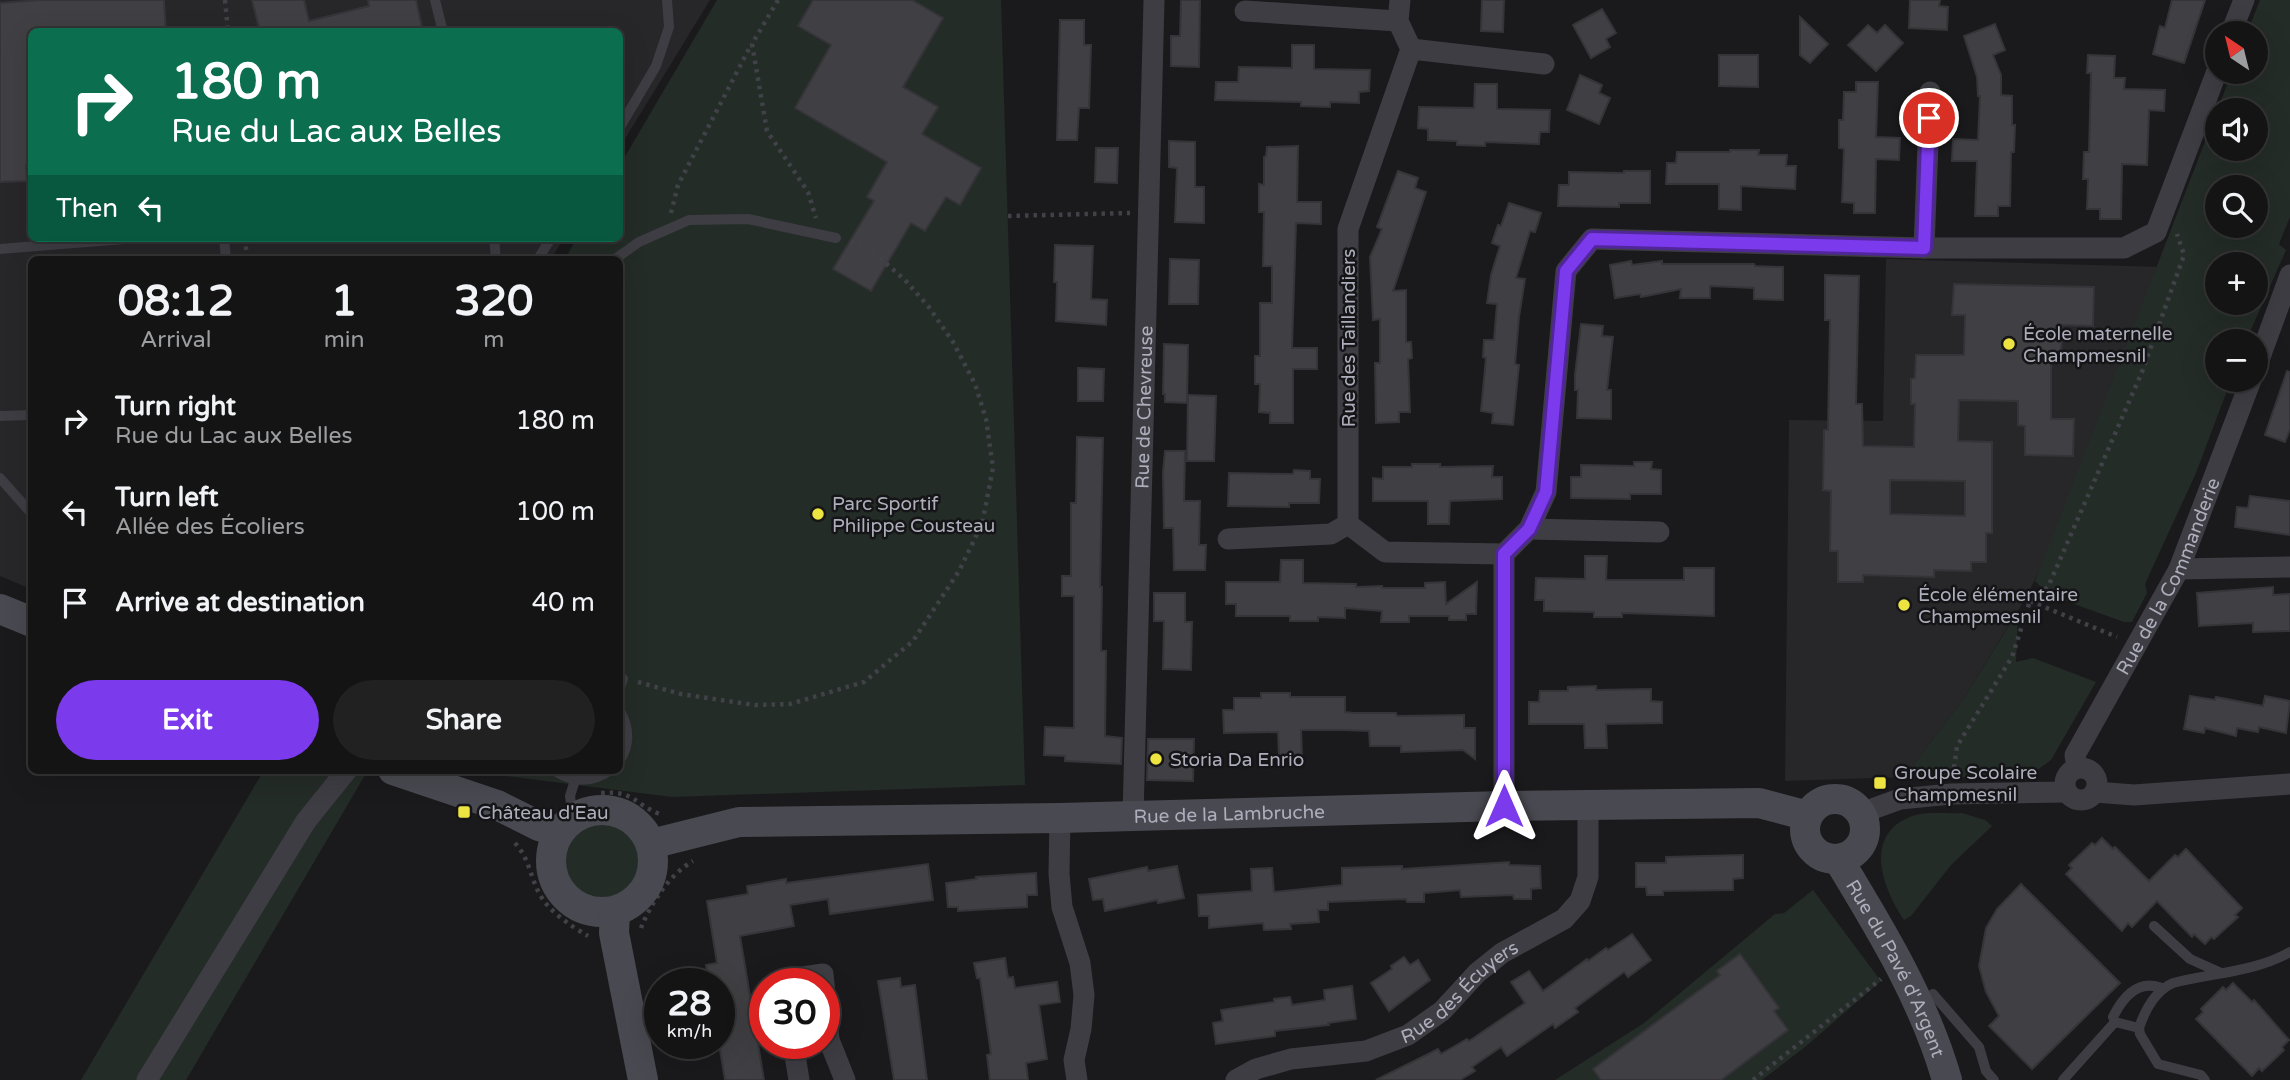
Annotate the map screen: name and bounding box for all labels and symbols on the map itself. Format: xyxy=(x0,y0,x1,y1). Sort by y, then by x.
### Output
north arrow xyxy=(2205,21,2268,84)
pin xyxy=(1899,88,1959,148)
street label: Rue des Taillandiers xyxy=(1338,249,1360,427)
place label: École maternelle Champmesnil xyxy=(2023,323,2172,367)
street label: Rue de Chevreuse xyxy=(1131,325,1158,489)
marker: École maternelle Champmesnil xyxy=(2001,336,2017,352)
street label: Rue de la Commanderie xyxy=(2112,475,2225,679)
place label: Parc Sportif Philippe Cousteau xyxy=(832,493,995,537)
marker: Parc Sportif Philippe Cousteau xyxy=(810,506,826,522)
place label: École élémentaire Champmesnil xyxy=(1918,584,2078,628)
marker: École élémentaire Champmesnil xyxy=(1896,597,1912,613)
place label: Storia Da Enrio xyxy=(1170,749,1304,771)
marker: Storia Da Enrio xyxy=(1148,751,1164,767)
place label: Groupe Scolaire Champmesnil xyxy=(1894,762,2037,806)
position arrow xyxy=(1467,769,1541,843)
marker: Groupe Scolaire Champmesnil xyxy=(1872,775,1888,791)
street label: Rue de la Lambruche xyxy=(1133,801,1325,828)
place label: Château d'Eau xyxy=(478,802,609,824)
marker: Château d'Eau xyxy=(456,804,472,820)
street label: Rue du Pavé d'Argent xyxy=(1841,876,1949,1060)
street label: Rue des Écuyers xyxy=(1398,936,1522,1049)
speed limit sign: 30 xyxy=(749,968,840,1059)

